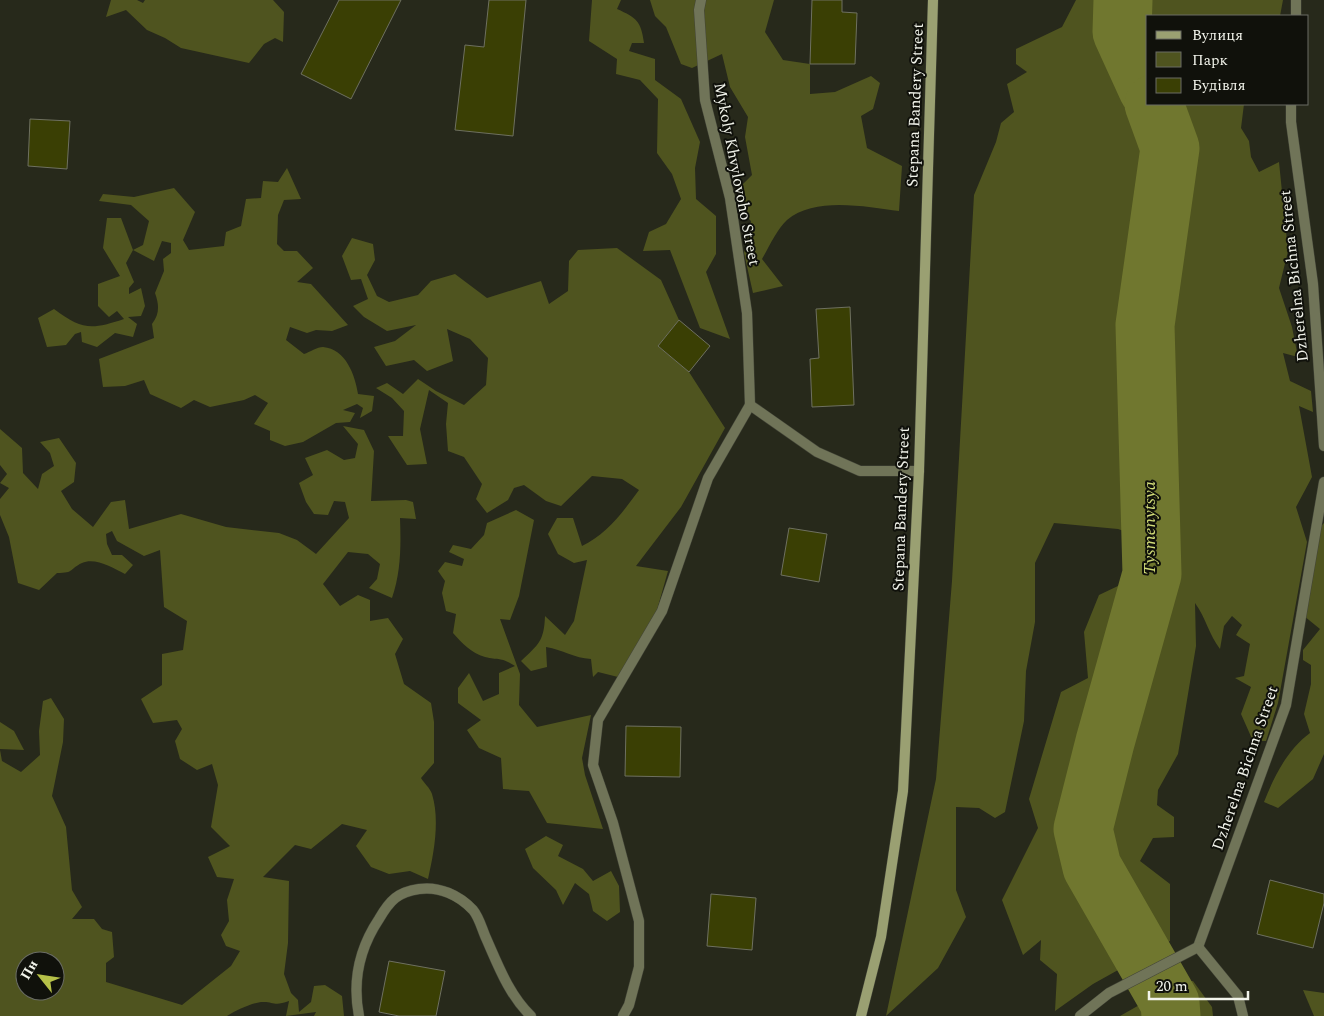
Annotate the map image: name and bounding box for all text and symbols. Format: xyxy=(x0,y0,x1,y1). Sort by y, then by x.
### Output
legend xyxy=(1146,15,1309,105)
street label: Stepana Bandery Street xyxy=(900,22,930,188)
text: Вулиця xyxy=(1192,24,1243,47)
text: Парк xyxy=(1192,49,1228,72)
text: Будівля xyxy=(1192,74,1246,97)
street label: Mykoly Khvylovoho Street xyxy=(707,80,767,268)
street label: Dzherelna Bichna Street xyxy=(1273,189,1315,363)
street label: Stepana Bandery Street xyxy=(886,426,916,592)
water label: Tysmenytsya xyxy=(1136,481,1163,575)
street label: Dzherelna Bichna Street xyxy=(1206,682,1285,853)
north arrow xyxy=(15,951,65,1001)
text: Пн xyxy=(15,956,43,984)
scale bar xyxy=(1149,968,1248,1000)
text: 20 m xyxy=(1156,975,1188,998)

